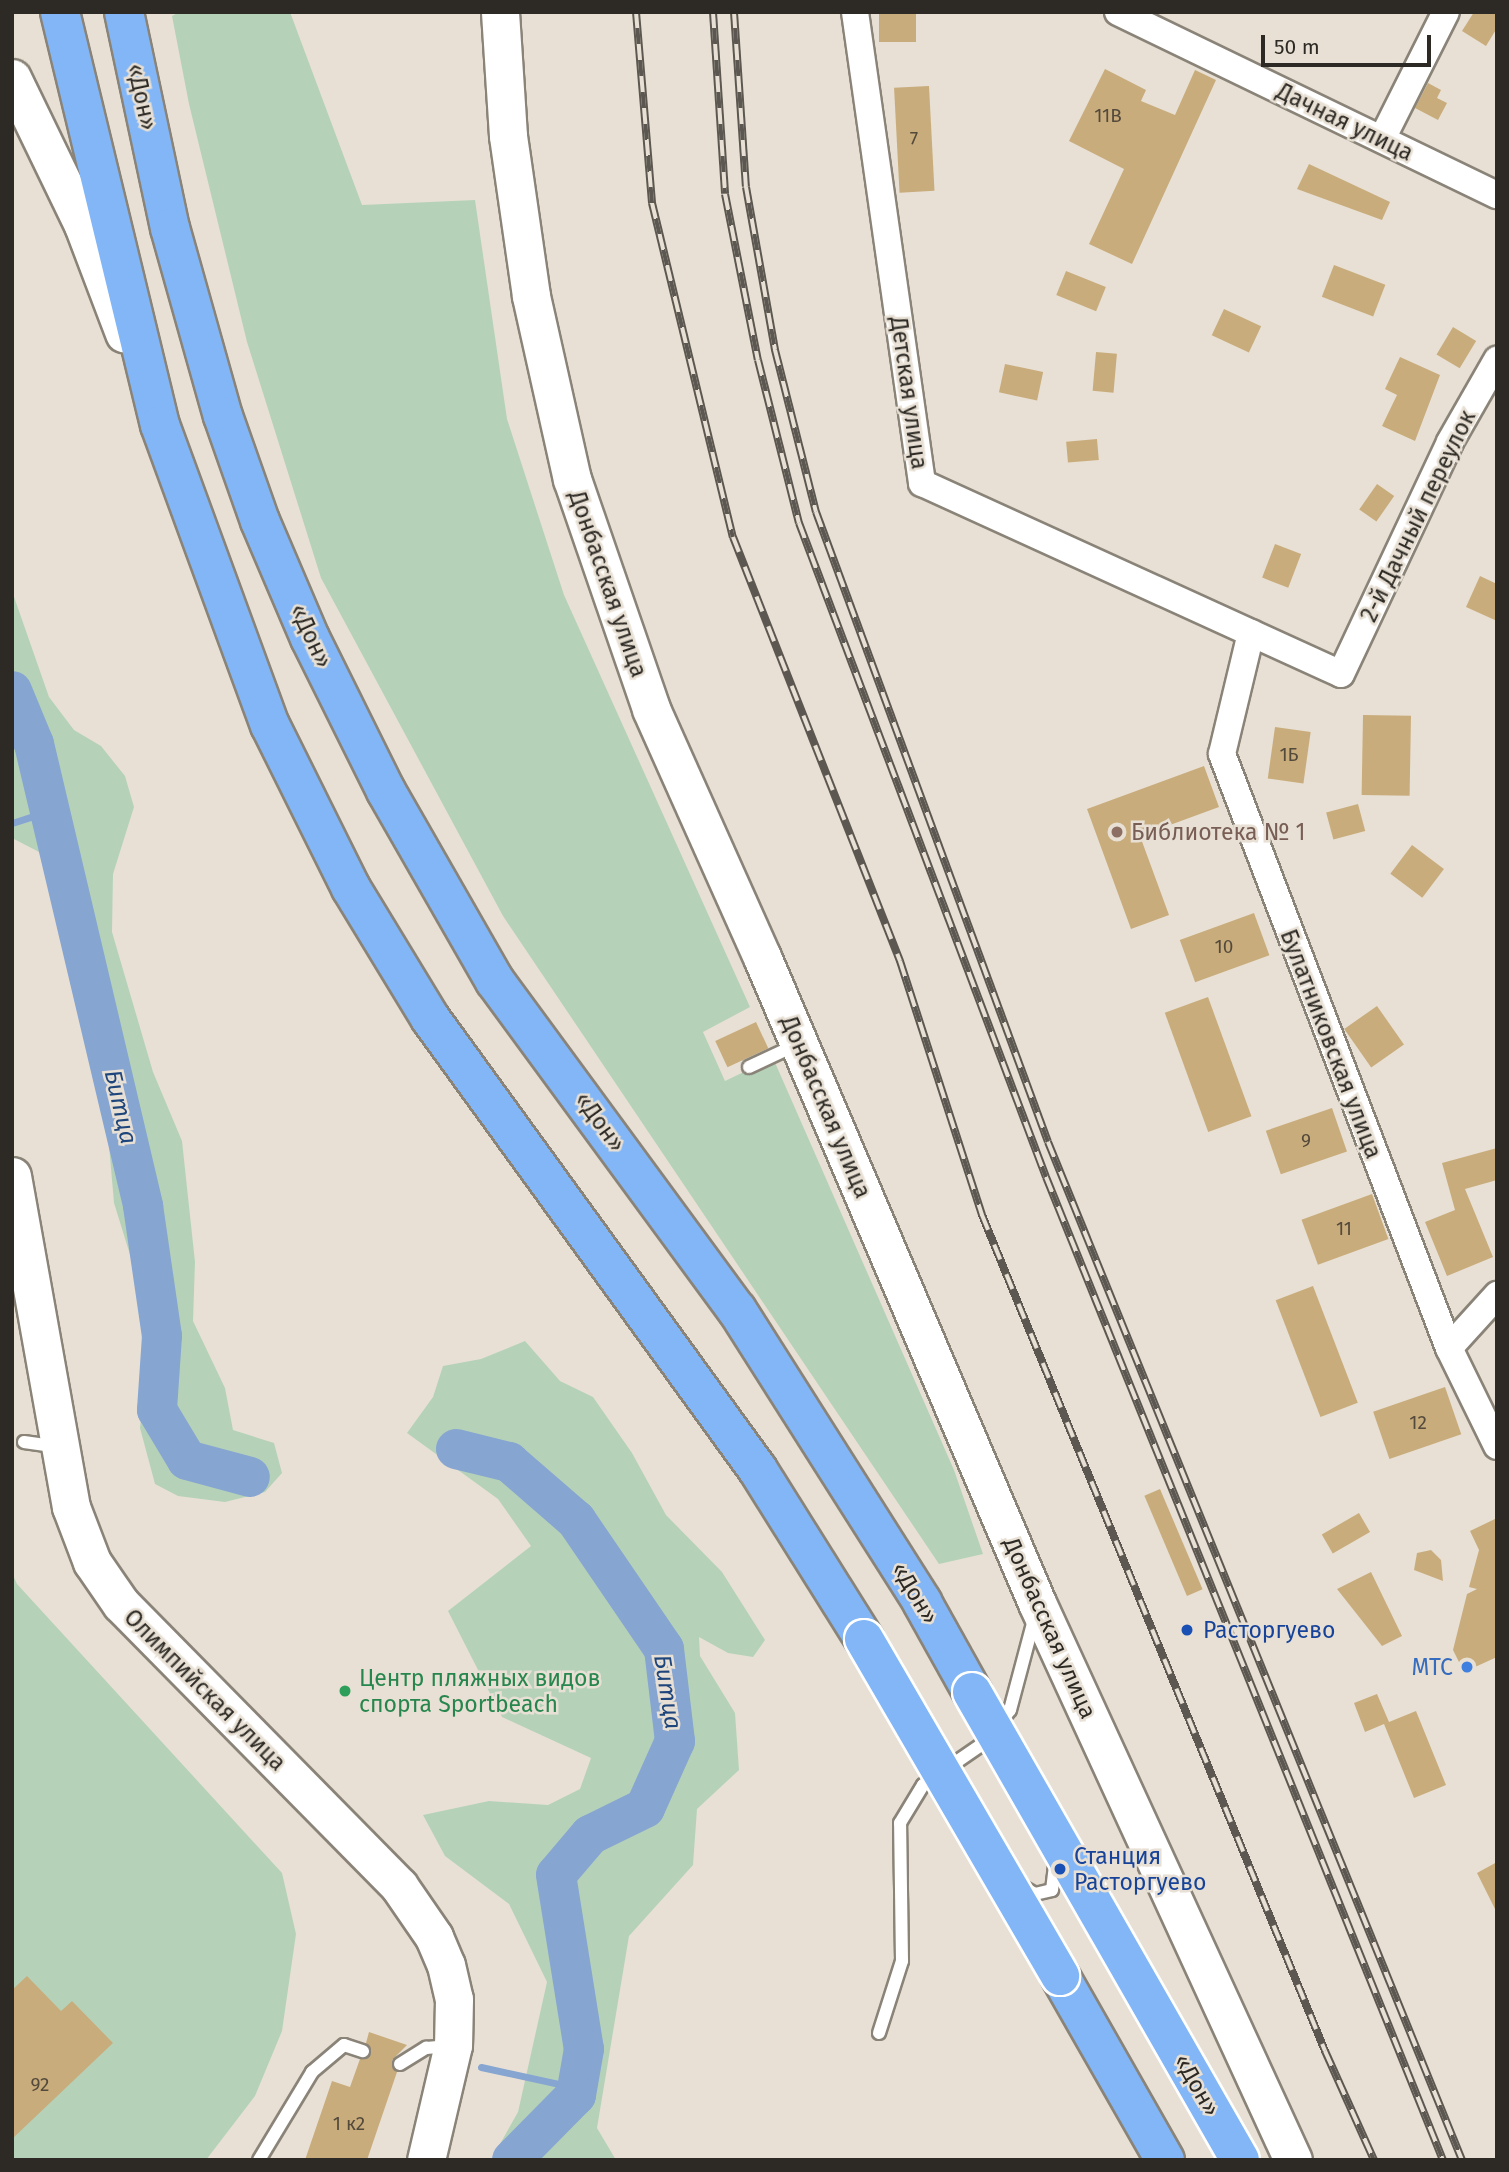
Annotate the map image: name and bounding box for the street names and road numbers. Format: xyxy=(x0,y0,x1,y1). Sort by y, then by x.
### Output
street label: «Дон» xyxy=(121,61,163,133)
street label: Дачная улица xyxy=(1272,77,1418,167)
street label: Детская улица xyxy=(885,315,933,471)
street label: 2-й Дачный переулок xyxy=(1355,406,1481,626)
street label: Донбасская улица xyxy=(563,487,653,681)
street label: «Дон» xyxy=(284,600,338,672)
street label: Булатниковская улица xyxy=(1275,925,1387,1163)
street label: Донбасская улица xyxy=(775,1012,877,1202)
street label: «Дон» xyxy=(569,1087,631,1157)
street label: Донбасская улица xyxy=(998,1533,1102,1723)
street label: «Дон» xyxy=(886,1557,944,1629)
street label: Олимпийская улица xyxy=(118,1603,292,1777)
street label: «Дон» xyxy=(1168,2049,1226,2121)

